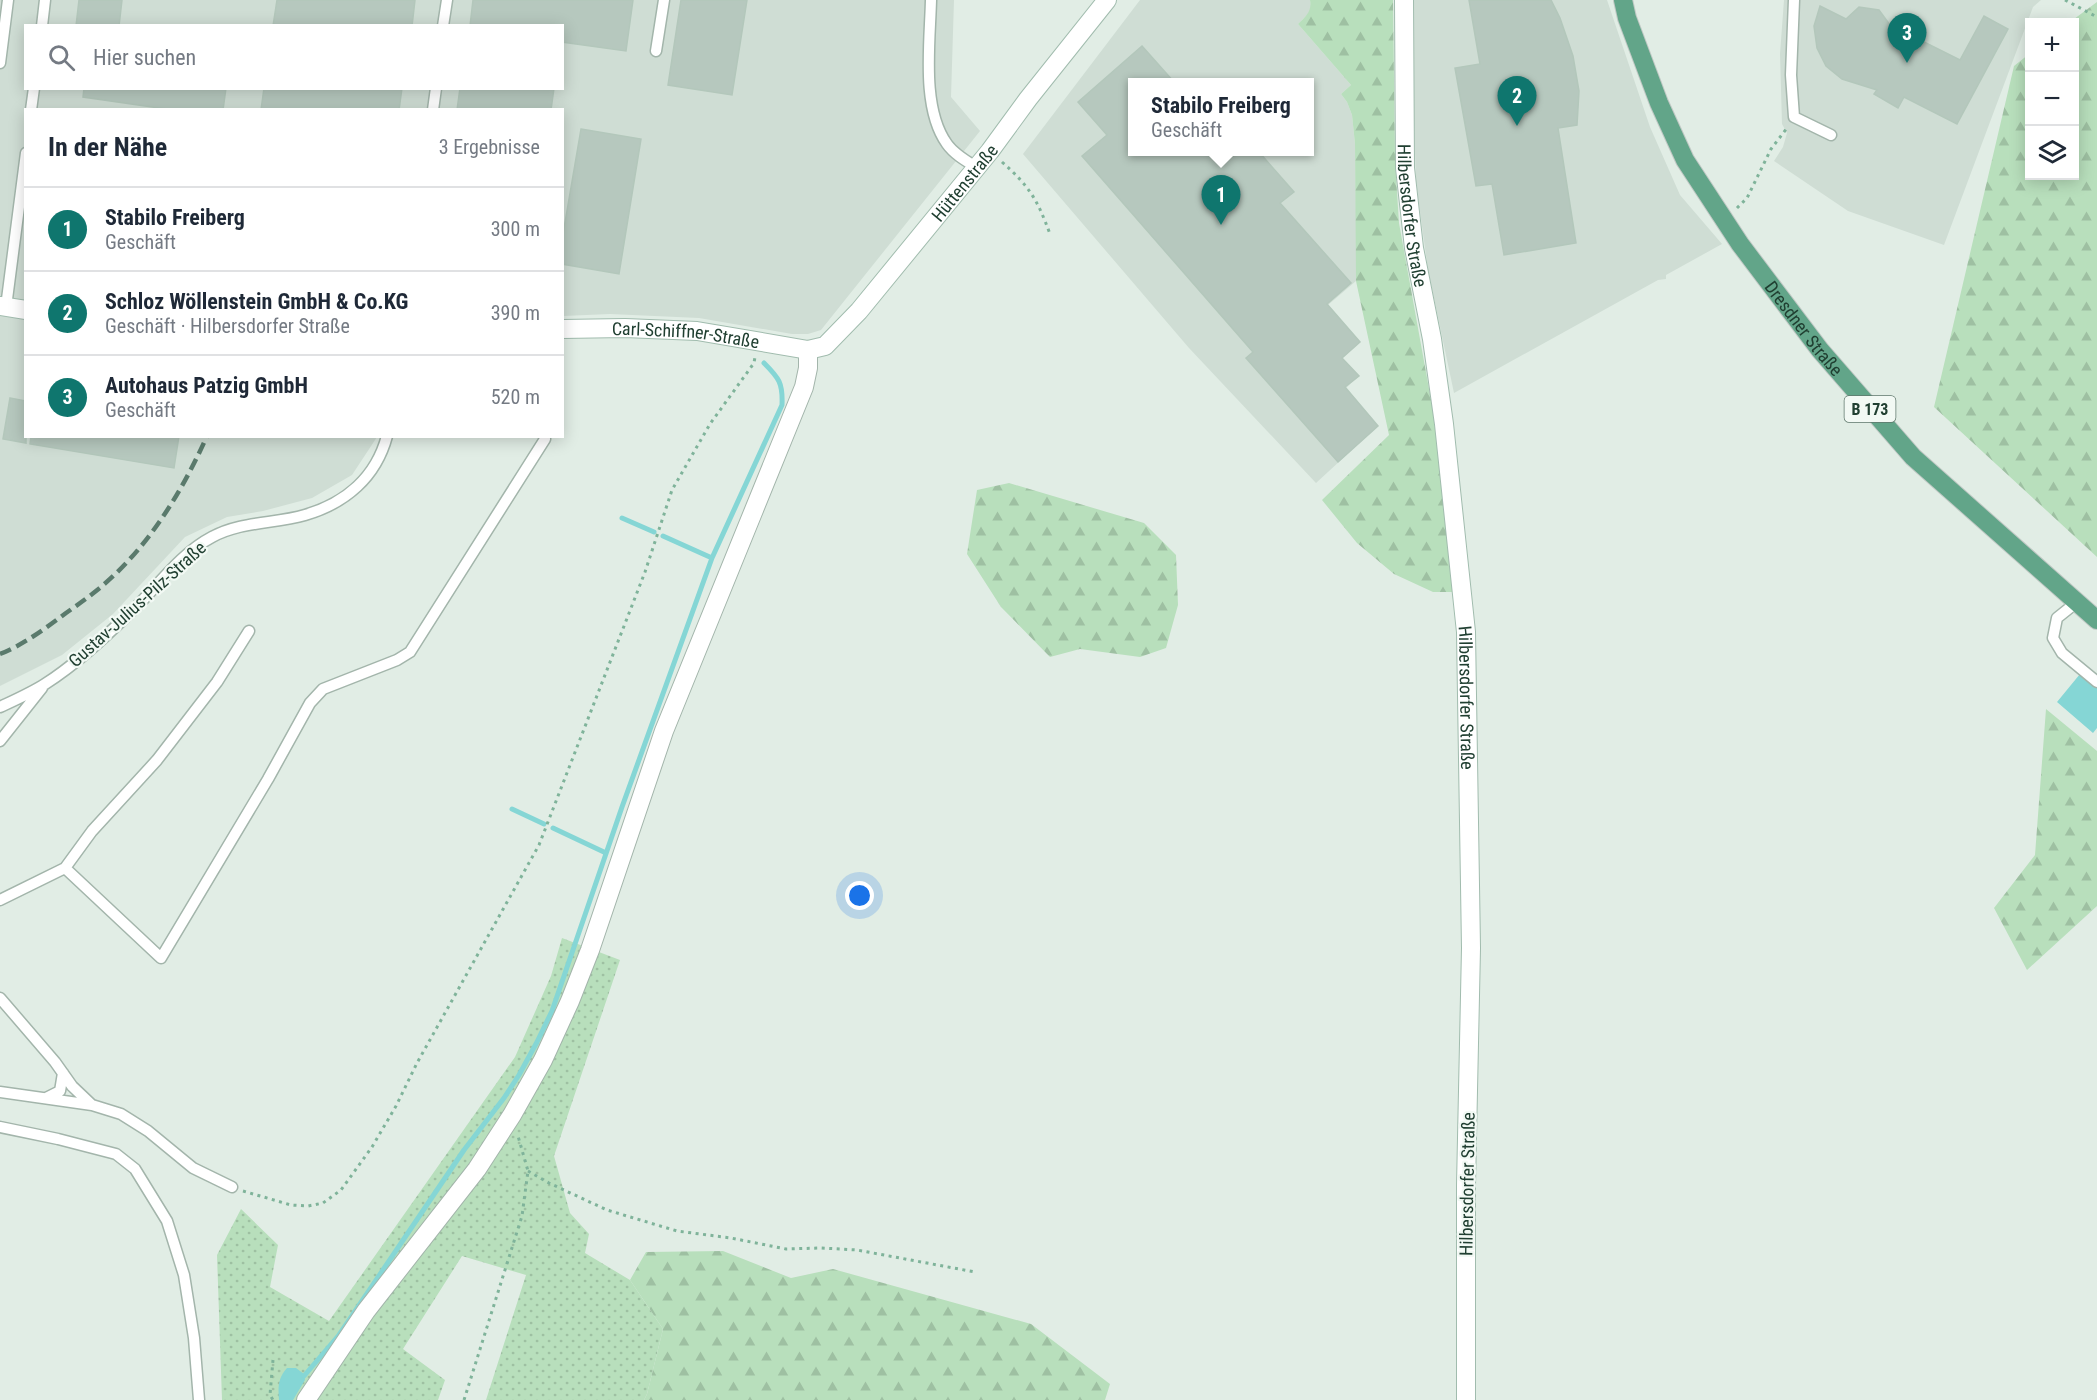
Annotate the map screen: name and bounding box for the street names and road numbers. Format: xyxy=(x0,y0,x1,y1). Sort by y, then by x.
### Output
street label: Hüttenstraße xyxy=(927,140,1002,225)
street label: Hilbersdorfer Straße xyxy=(1394,144,1432,289)
street label: Dresdner Straße xyxy=(1761,276,1848,380)
street label: Carl-Schiffner-Straße xyxy=(612,317,761,352)
road number: B 173 xyxy=(1844,396,1896,422)
street label: Gustav-Julius-Pilz-Straße xyxy=(64,537,210,671)
street label: Hilbersdorfer Straße xyxy=(1455,625,1479,770)
street label: Hilbersdorfer Straße xyxy=(1455,1112,1479,1256)

